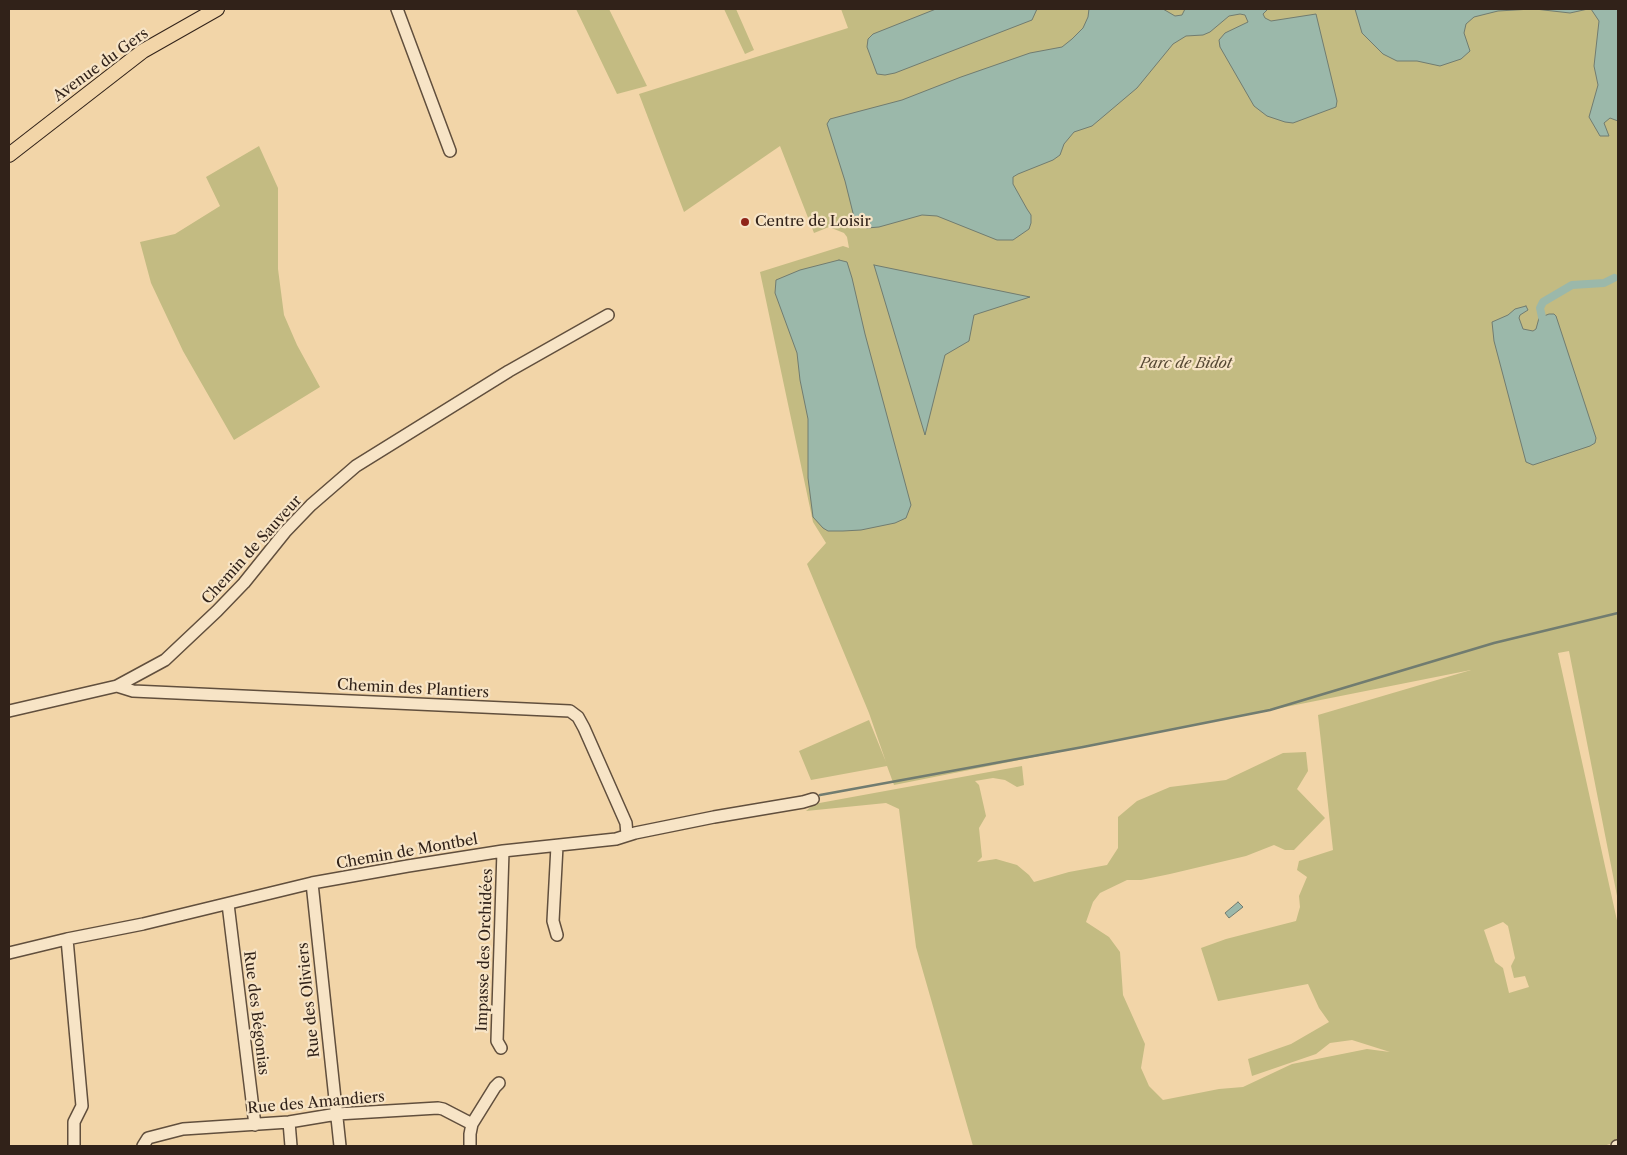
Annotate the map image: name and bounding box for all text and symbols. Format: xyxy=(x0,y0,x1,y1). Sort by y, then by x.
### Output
street label: Avenue du Gers xyxy=(50,25,152,105)
place label: Centre de Loisir xyxy=(755,213,871,231)
marker: Centre de Loisir xyxy=(739,216,751,228)
park label: Parc de Bidot xyxy=(1140,355,1232,373)
street label: Chemin de Sauveur xyxy=(198,492,306,608)
street label: Chemin des Plantiers xyxy=(337,676,489,702)
street label: Chemin de Montbel xyxy=(335,831,479,873)
street label: Impasse des Orchidées xyxy=(473,868,497,1032)
street label: Rue des Oliviers xyxy=(294,941,324,1059)
street label: Rue des Bégonias xyxy=(239,950,273,1076)
street label: Rue des Amandiers xyxy=(246,1088,386,1118)

